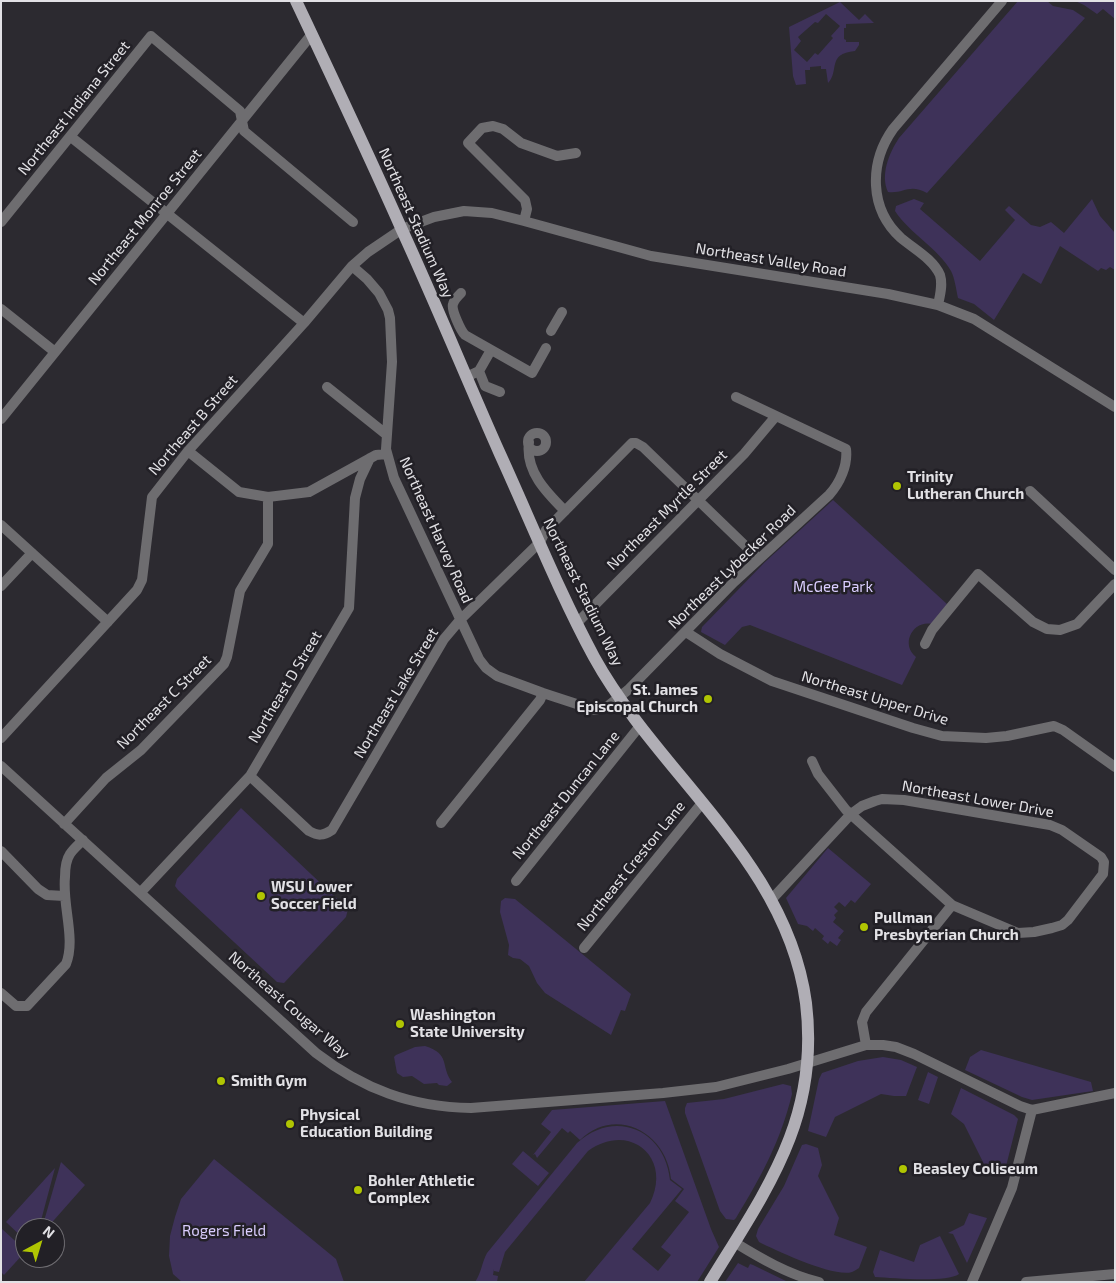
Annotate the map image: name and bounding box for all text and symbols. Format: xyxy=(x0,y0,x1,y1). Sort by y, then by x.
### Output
street label: Northeast Indiana Street xyxy=(14,37,134,179)
street label: Northeast Monroe Street xyxy=(84,145,206,289)
street label: Northeast Stadium Way xyxy=(375,145,457,301)
street label: Northeast Valley Road xyxy=(694,239,848,281)
street label: Northeast B Street xyxy=(145,371,241,479)
street label: Northeast Myrtle Street xyxy=(603,446,731,574)
street label: Northeast Harvey Road xyxy=(396,454,476,606)
place label: Trinity Lutheran Church xyxy=(907,468,1024,503)
marker: Trinity Lutheran Church xyxy=(891,480,903,492)
street label: Northeast Lybecker Road xyxy=(664,501,800,633)
street label: Northeast Stadium Way xyxy=(539,515,627,669)
park label: McGee Park xyxy=(793,578,873,596)
street label: Northeast Lake Street xyxy=(350,625,442,761)
street label: Northeast D Street xyxy=(244,628,326,746)
street label: Northeast C Street xyxy=(113,651,215,753)
street label: Northeast Upper Drive xyxy=(799,667,951,729)
place label: St. James Episcopal Church xyxy=(576,681,698,716)
marker: St. James Episcopal Church xyxy=(702,693,714,705)
street label: Northeast Duncan Lane xyxy=(509,727,623,863)
street label: Northeast Lower Drive xyxy=(901,777,1055,821)
street label: Northeast Creston Lane xyxy=(573,798,689,934)
place label: WSU Lower Soccer Field xyxy=(271,878,357,913)
marker: WSU Lower Soccer Field xyxy=(255,890,267,902)
place label: Pullman Presbyterian Church xyxy=(874,909,1019,944)
marker: Pullman Presbyterian Church xyxy=(858,921,870,933)
street label: Northeast Cougar Way xyxy=(225,948,353,1062)
place label: Washington State University xyxy=(410,1006,525,1041)
marker: Washington State University xyxy=(394,1018,406,1030)
place label: Smith Gym xyxy=(231,1072,307,1090)
marker: Smith Gym xyxy=(215,1075,227,1087)
place label: Physical Education Building xyxy=(300,1106,432,1141)
marker: Physical Education Building xyxy=(284,1118,296,1130)
place label: Beasley Coliseum xyxy=(913,1160,1038,1178)
marker: Beasley Coliseum xyxy=(897,1163,909,1175)
place label: Bohler Athletic Complex xyxy=(368,1172,475,1207)
marker: Bohler Athletic Complex xyxy=(352,1184,364,1196)
north arrow xyxy=(15,1218,65,1268)
text: N xyxy=(40,1222,58,1242)
park label: Rogers Field xyxy=(182,1222,266,1240)

